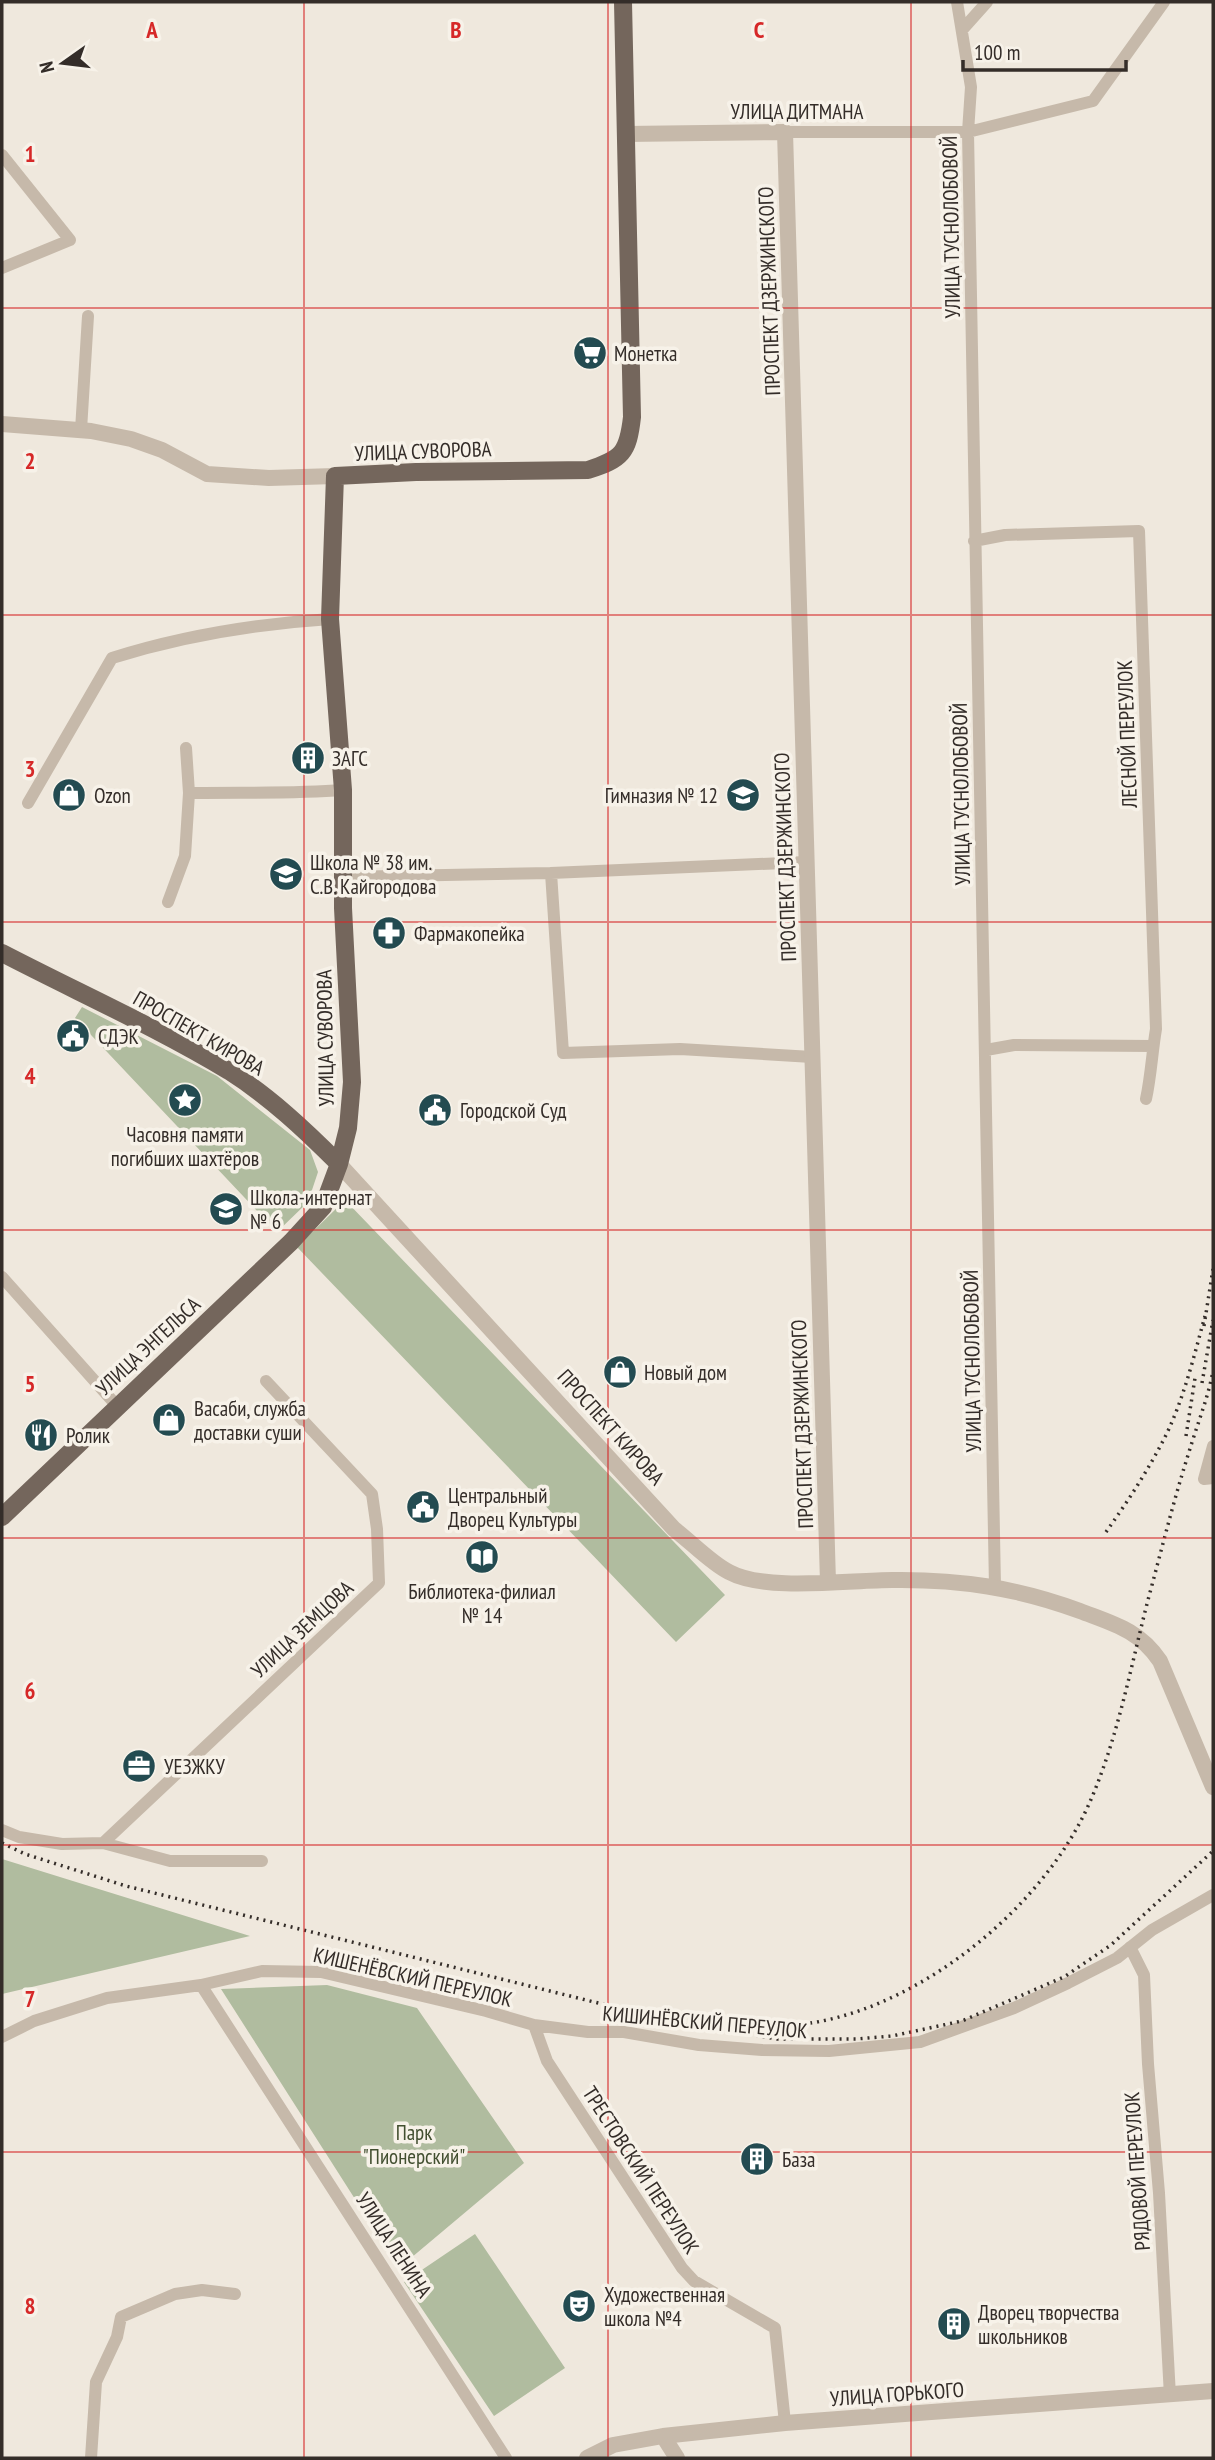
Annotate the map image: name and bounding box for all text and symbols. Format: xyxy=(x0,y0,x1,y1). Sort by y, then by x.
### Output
text: A xyxy=(145,15,158,44)
text: B xyxy=(450,15,462,44)
text: C xyxy=(754,15,765,44)
north arrow xyxy=(28,28,98,98)
scale bar xyxy=(963,28,1126,72)
text: 100 m xyxy=(974,39,1020,66)
text: N xyxy=(34,59,59,75)
street label: УЛИЦА ДИТМАНА xyxy=(731,98,863,125)
street label: УЛИЦА ТУСНОЛОБОВОЙ xyxy=(936,135,966,319)
text: 1 xyxy=(25,139,36,168)
street label: ПРОСПЕКТ ДЗЕРЖИНСКОГО xyxy=(752,186,786,396)
supermarket icon: Монетка xyxy=(571,334,609,372)
place label: Монетка xyxy=(614,340,677,367)
street label: УЛИЦА СУВОРОВА xyxy=(354,435,492,467)
text: 2 xyxy=(25,446,36,475)
street label: ЛЕСНОЙ ПЕРЕУЛОК xyxy=(1111,660,1143,809)
street label: УЛИЦА ТУСНОЛОБОВОЙ xyxy=(946,702,976,886)
building icon: ЗАГС xyxy=(289,739,327,777)
place label: ЗАГС xyxy=(332,745,368,772)
street label: ПРОСПЕКТ ДЗЕРЖИНСКОГО xyxy=(768,752,802,962)
text: 3 xyxy=(25,754,36,783)
shop icon: Ozon xyxy=(50,776,88,814)
school or university icon: Гимназия № 12 xyxy=(724,776,762,814)
place label: Ozon xyxy=(94,782,131,809)
place label: Гимназия № 12 xyxy=(605,782,718,809)
place label: Школа № 38 им. С.В. Кайгородова xyxy=(310,849,436,900)
school or university icon: Школа № 38 им. С.В. Кайгородова xyxy=(267,855,305,893)
pharmacy icon: Фармакопейка xyxy=(370,914,408,952)
place label: Фармакопейка xyxy=(414,920,525,947)
street label: УЛИЦА СУВОРОВА xyxy=(310,969,340,1107)
street label: ПРОСПЕКТ КИРОВА xyxy=(129,985,269,1081)
public building icon: СДЭК xyxy=(54,1017,92,1055)
place label: СДЭК xyxy=(98,1023,139,1050)
text: 4 xyxy=(25,1061,36,1090)
place icon: Часовня памяти погибших шахтёров xyxy=(166,1081,204,1119)
public building icon: Городской Суд xyxy=(416,1091,454,1129)
place label: Городской Суд xyxy=(460,1097,567,1124)
place label: Часовня памяти погибших шахтёров xyxy=(111,1121,259,1172)
place label: Школа-интернат № 6 xyxy=(250,1184,372,1235)
school or university icon: Школа-интернат № 6 xyxy=(207,1190,245,1228)
street label: УЛИЦА ТУСНОЛОБОВОЙ xyxy=(957,1269,987,1453)
street label: УЛИЦА ЭНГЕЛЬСА xyxy=(90,1291,206,1401)
street label: ПРОСПЕКТ ДЗЕРЖИНСКОГО xyxy=(785,1319,819,1529)
shop icon: Новый дом xyxy=(601,1353,639,1391)
place label: Новый дом xyxy=(644,1359,727,1386)
street label: ПРОСПЕКТ КИРОВА xyxy=(552,1363,670,1491)
text: 5 xyxy=(25,1369,36,1398)
place label: Васаби, служба доставки суши xyxy=(194,1395,306,1446)
shop icon: Васаби, служба доставки суши xyxy=(150,1401,188,1439)
restaurant icon: Ролик xyxy=(22,1416,60,1454)
place label: Ролик xyxy=(66,1422,110,1449)
place label: Центральный Дворец Культуры xyxy=(448,1482,577,1533)
public building icon: Центральный Дворец Культуры xyxy=(404,1488,442,1526)
library icon: Библиотека-филиал № 14 xyxy=(463,1538,501,1576)
street label: УЛИЦА ЗЕМЦОВА xyxy=(245,1575,359,1683)
place label: Библиотека-филиал № 14 xyxy=(408,1578,556,1629)
text: 6 xyxy=(25,1676,36,1705)
office icon: УЕЗЖКУ xyxy=(120,1747,158,1785)
place label: УЕЗЖКУ xyxy=(164,1753,225,1780)
street label: КИШЕНЁВСКИЙ ПЕРЕУЛОК xyxy=(311,1941,515,2013)
text: 7 xyxy=(25,1984,36,2013)
street label: КИШИНЁВСКИЙ ПЕРЕУЛОК xyxy=(601,2000,809,2044)
street label: ТРЕСТОВСКИЙ ПЕРЕУЛОК xyxy=(577,2081,705,2259)
street label: РЯДОВОЙ ПЕРЕУЛОК xyxy=(1118,2091,1156,2251)
park label: Парк "Пионерский" xyxy=(363,2119,465,2170)
building icon: База xyxy=(738,2140,776,2178)
place label: База xyxy=(782,2146,816,2173)
street label: УЛИЦА ЛЕНИНА xyxy=(350,2187,438,2303)
place label: Художественная школа №4 xyxy=(604,2281,725,2332)
theatre icon: Художественная школа №4 xyxy=(560,2287,598,2325)
text: 8 xyxy=(25,2291,36,2320)
place label: Дворец творчества школьников xyxy=(978,2299,1120,2350)
building icon: Дворец творчества школьников xyxy=(935,2305,973,2343)
street label: УЛИЦА ГОРЬКОГО xyxy=(829,2376,965,2412)

